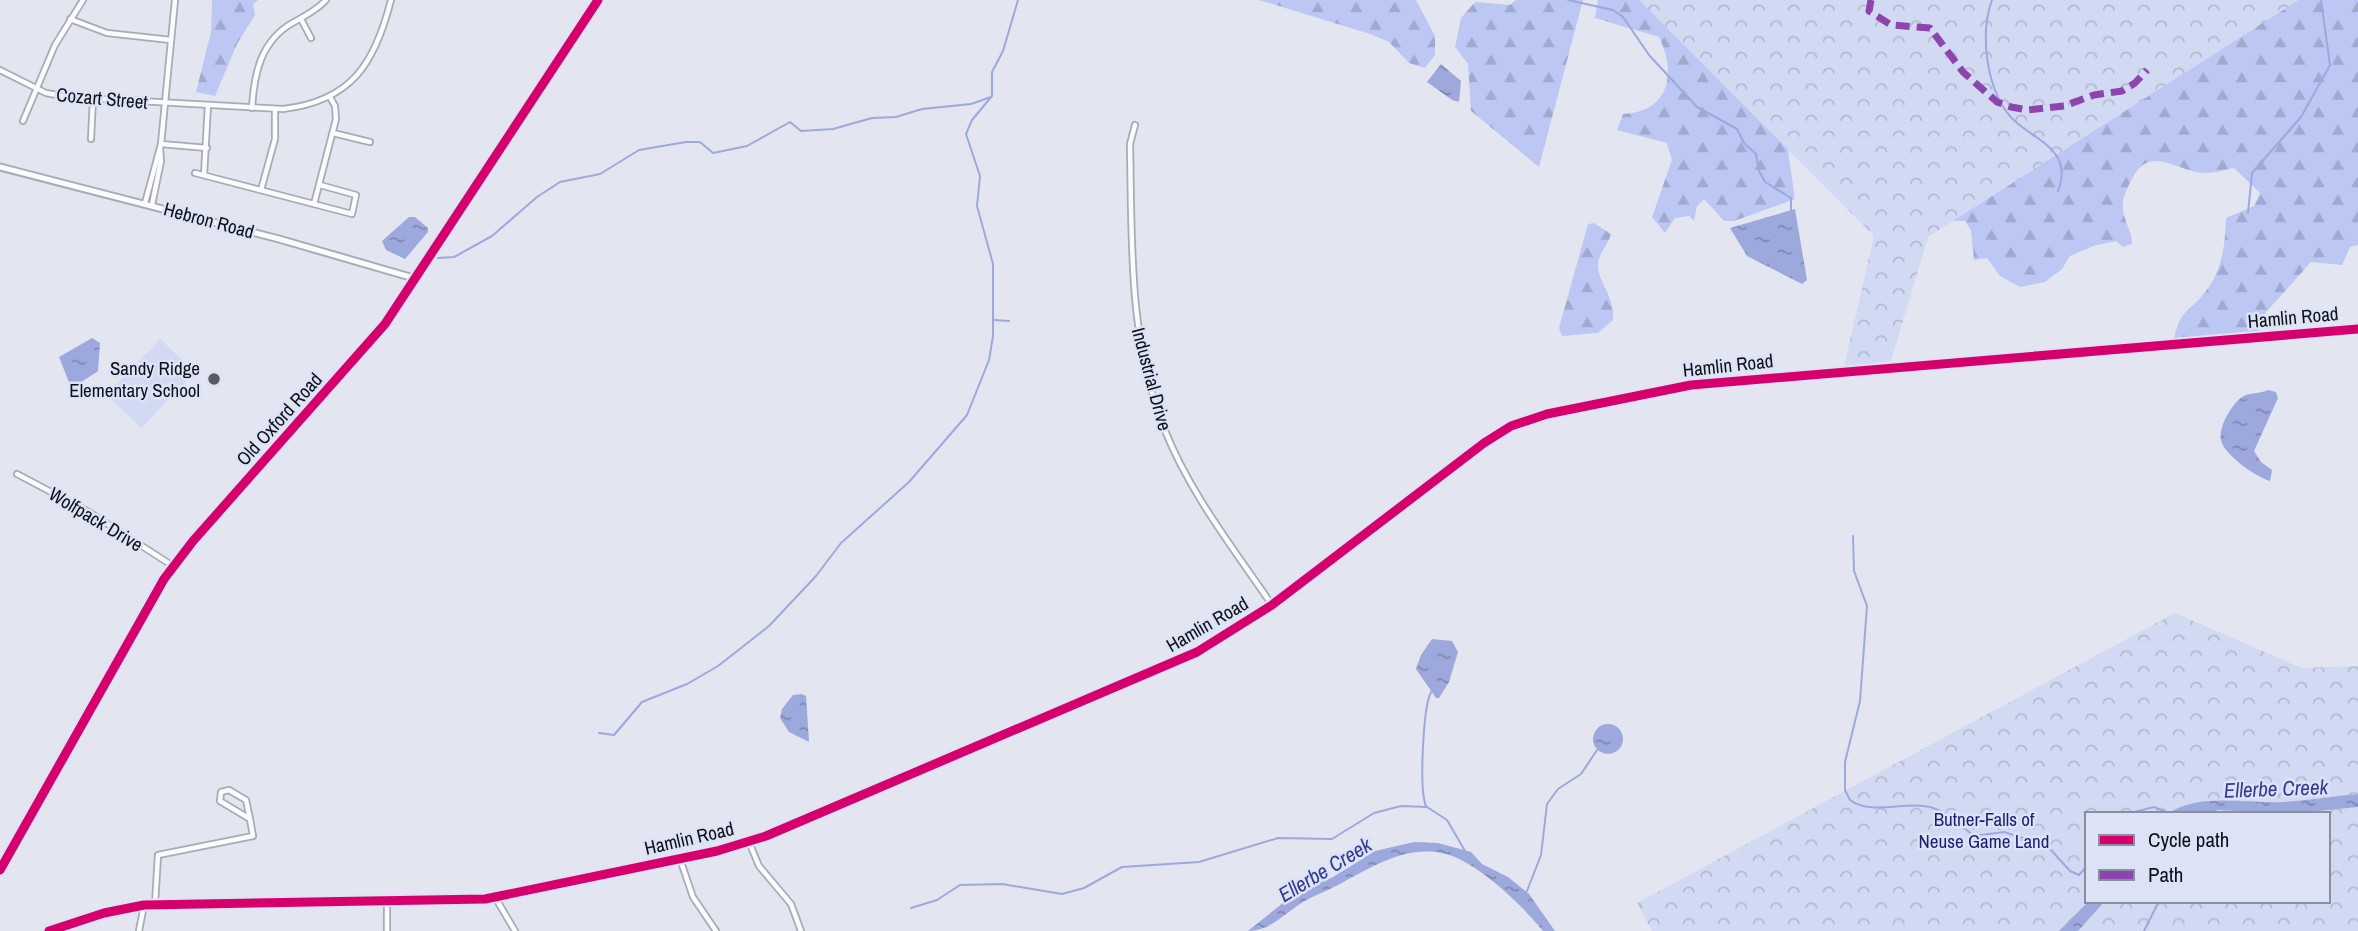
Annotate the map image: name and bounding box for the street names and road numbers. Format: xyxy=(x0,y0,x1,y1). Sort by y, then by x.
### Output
street label: Cozart Street xyxy=(55,81,150,115)
street label: Hebron Road xyxy=(161,195,257,245)
street label: Hamlin Road xyxy=(2247,300,2339,334)
street label: Industrial Drive xyxy=(1126,325,1178,433)
street label: Hamlin Road xyxy=(1681,347,1775,383)
street label: Old Oxford Road xyxy=(230,367,328,471)
street label: Wolfpack Drive xyxy=(44,481,148,557)
street label: Hamlin Road xyxy=(1161,590,1253,658)
street label: Hamlin Road xyxy=(642,815,736,861)

